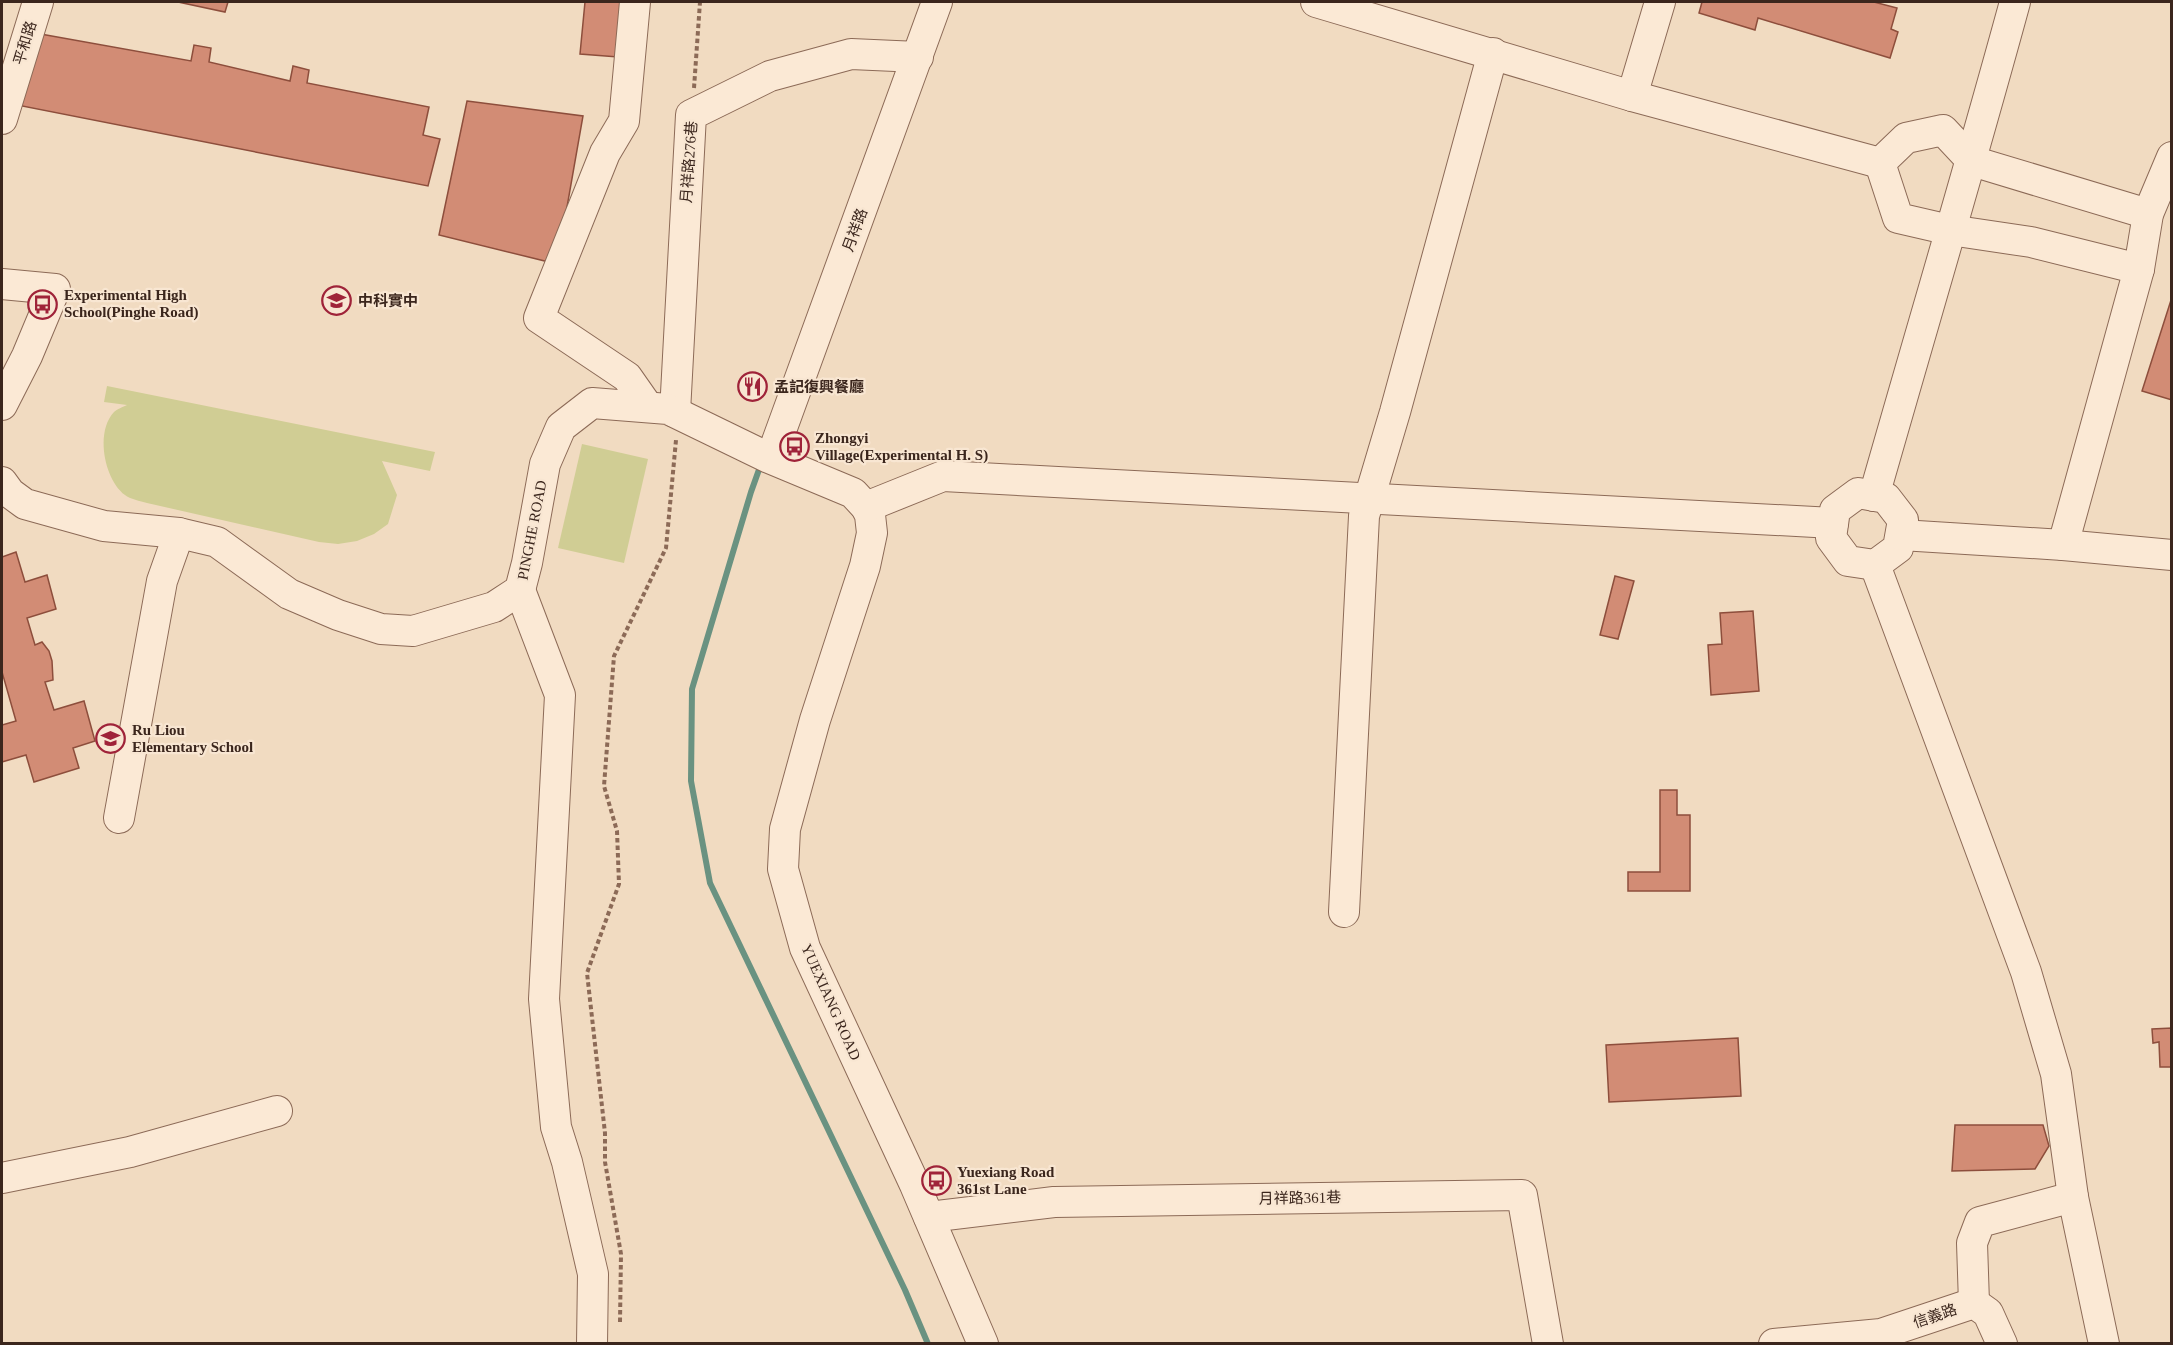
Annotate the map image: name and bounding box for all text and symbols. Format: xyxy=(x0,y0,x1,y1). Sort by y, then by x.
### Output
street label: 平和路 xyxy=(11,19,39,67)
street label: 月祥路276巷 xyxy=(678,120,700,204)
street label: 月祥路 xyxy=(840,206,870,254)
school or university icon: 中科實中 xyxy=(321,285,353,317)
place label: Experimental High School(Pinghe Road) xyxy=(64,287,199,321)
bus stop icon: Experimental High School(Pinghe Road) xyxy=(27,288,59,320)
place label: 中科實中 xyxy=(358,293,418,309)
restaurant icon: 孟記復興餐廳 xyxy=(737,371,769,403)
place label: 孟記復興餐廳 xyxy=(774,378,864,395)
place label: Zhongyi Village(Experimental H. S) xyxy=(815,430,988,464)
bus stop icon: Zhongyi Village(Experimental H. S) xyxy=(778,431,810,463)
street label: PINGHE ROAD xyxy=(514,479,550,581)
place label: Ru Liou Elementary School xyxy=(132,722,253,755)
school or university icon: Ru Liou Elementary School xyxy=(95,723,127,755)
street label: YUEXIANG ROAD xyxy=(798,941,864,1063)
place label: Yuexiang Road 361st Lane xyxy=(957,1164,1055,1197)
bus stop icon: Yuexiang Road 361st Lane xyxy=(920,1165,952,1197)
street label: 月祥路361巷 xyxy=(1259,1189,1341,1207)
street label: 信義路 xyxy=(1911,1301,1959,1331)

